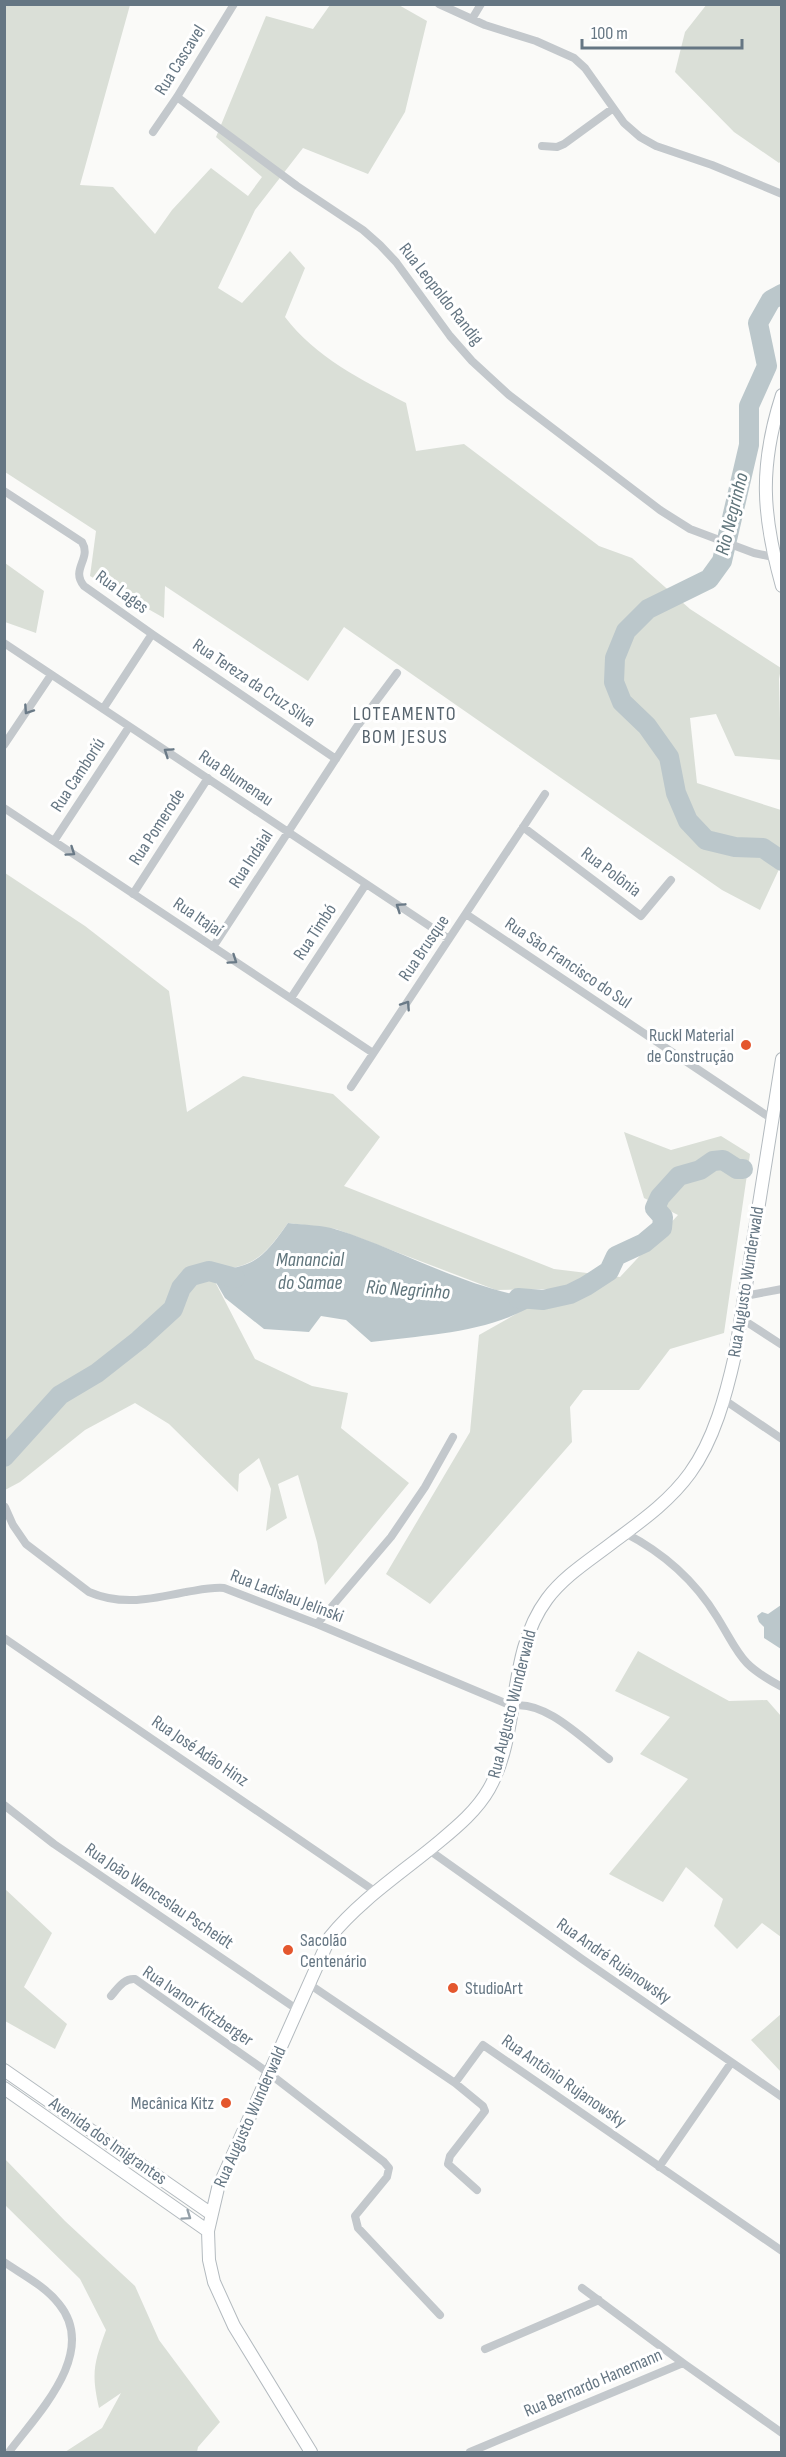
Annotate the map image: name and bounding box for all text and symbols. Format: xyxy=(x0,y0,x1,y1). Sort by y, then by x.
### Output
scale bar xyxy=(582,12,742,50)
street label: Rua Cascavel xyxy=(150,21,210,99)
text: 100 m xyxy=(591,23,628,44)
street label: Rua Leopoldo Randig xyxy=(395,239,487,349)
water label: Rio Negrinho xyxy=(710,470,754,558)
street label: Rua Lages xyxy=(92,566,152,618)
street label: Rua Tereza da Cruz Silva xyxy=(189,634,319,732)
district label: LOTEAMENTO BOM JESUS xyxy=(353,702,457,749)
one-way arrow xyxy=(24,703,35,714)
street label: Rua Camboriú xyxy=(46,734,110,816)
street label: Rua Blumenau xyxy=(195,745,277,811)
one-way arrow xyxy=(164,748,175,759)
street label: Rua Pomerode xyxy=(125,785,189,869)
street label: Rua Indaial xyxy=(224,826,278,892)
street label: Rua Polônia xyxy=(577,843,645,901)
one-way arrow xyxy=(64,845,75,856)
street label: Rua Itajaí xyxy=(169,893,227,941)
street label: Rua Timbó xyxy=(289,900,341,964)
one-way arrow xyxy=(396,903,407,914)
street label: Rua Brusque xyxy=(394,911,454,985)
street label: Rua São Francisco do Sul xyxy=(501,913,635,1013)
one-way arrow xyxy=(226,953,237,964)
one-way arrow xyxy=(398,1000,409,1011)
place label: Ruckl Material de Construção xyxy=(647,1025,734,1067)
marker: Ruckl Material de Construção xyxy=(739,1038,753,1052)
street label: Rua Augusto Wunderwald xyxy=(724,1205,768,1359)
water label: Manancial do Samae xyxy=(276,1248,345,1295)
water label: Rio Negrinho xyxy=(365,1275,451,1305)
street label: Rua Ladislau Jelinski xyxy=(227,1565,347,1627)
street label: Rua Augusto Wunderwald xyxy=(483,1628,541,1780)
street label: Rua José Adão Hinz xyxy=(148,1711,253,1791)
street label: Rua João Wenceslau Pscheidt xyxy=(81,1839,238,1954)
street label: Rua André Rujanowsky xyxy=(553,1914,675,2008)
place label: Sacolão Centenário xyxy=(300,1930,367,1972)
marker: Sacolão Centenário xyxy=(281,1943,295,1957)
street label: Rua Ivanor Kitzberger xyxy=(139,1961,257,2051)
place label: StudioArt xyxy=(465,1978,523,1999)
marker: StudioArt xyxy=(446,1981,460,1995)
street label: Rua Antônio Rujanowsky xyxy=(498,2030,630,2132)
street label: Rua Augusto Wunderwald xyxy=(209,2043,291,2191)
street label: Avenida dos Imigrantes xyxy=(44,2092,171,2189)
place label: Mecânica Kitz xyxy=(131,2093,215,2114)
marker: Mecânica Kitz xyxy=(219,2096,233,2110)
one-way arrow xyxy=(181,2209,192,2220)
street label: Rua Bernardo Hanemann xyxy=(521,2344,665,2422)

